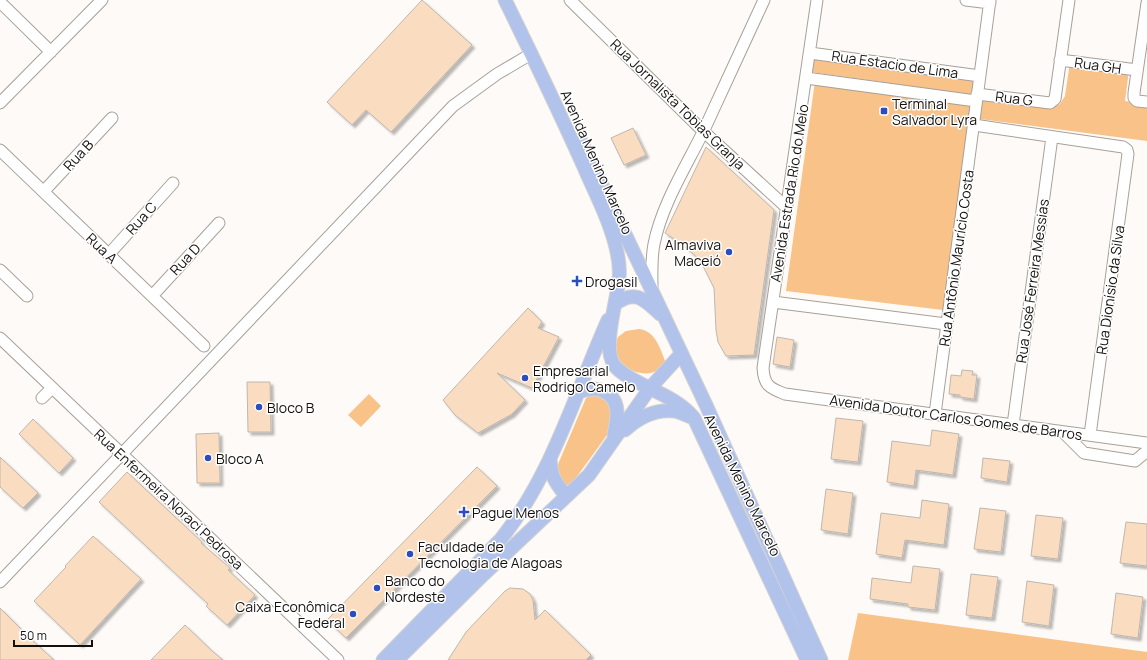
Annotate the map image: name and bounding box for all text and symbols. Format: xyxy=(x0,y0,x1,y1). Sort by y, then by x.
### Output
street label: Rua Jornalista Tobias Granja xyxy=(606,34,750,174)
street label: Rua Estacio de Lima xyxy=(830,46,960,82)
street label: Rua GH xyxy=(1073,52,1123,78)
street label: Rua G xyxy=(994,86,1034,110)
street label: Avenida Menino Marcelo xyxy=(557,87,637,237)
place label: Terminal Salvador Lyra xyxy=(892,94,977,129)
street label: Avenida Estrada Rio do Meio xyxy=(766,103,812,283)
marker: Terminal Salvador Lyra xyxy=(879,106,889,116)
street label: Rua B xyxy=(59,135,98,175)
street label: Rua Antônio Maurício Costa xyxy=(934,168,978,348)
street label: Rua C xyxy=(121,198,161,238)
street label: Rua José Ferreira Messias xyxy=(1011,198,1053,364)
street label: Rua Dionísio da Silva xyxy=(1092,224,1128,356)
street label: Rua A xyxy=(82,228,122,268)
place label: Almaviva Maceió xyxy=(665,235,721,270)
street label: Rua D xyxy=(165,239,205,279)
marker: Almaviva Maceió xyxy=(724,247,734,257)
place label: Drogasil xyxy=(585,272,638,291)
marker: Drogasil xyxy=(572,276,582,286)
place label: Empresarial Rodrigo Camelo xyxy=(533,361,635,396)
marker: Empresarial Rodrigo Camelo xyxy=(520,373,530,383)
street label: Avenida Doutor Carlos Gomes de Barros xyxy=(828,390,1084,444)
place label: Bloco B xyxy=(267,398,315,417)
marker: Bloco B xyxy=(254,402,264,412)
street label: Avenida Menino Marcelo xyxy=(700,411,786,559)
street label: Rua Enfermeira Noraci Pedrosa xyxy=(90,425,248,573)
place label: Bloco A xyxy=(216,449,264,468)
marker: Bloco A xyxy=(203,453,213,463)
place label: Pague Menos xyxy=(472,503,559,522)
marker: Pague Menos xyxy=(459,507,469,517)
place label: Faculdade de Tecnologia de Alagoas xyxy=(418,537,562,572)
marker: Faculdade de Tecnologia de Alagoas xyxy=(405,549,415,559)
place label: Banco do Nordeste xyxy=(385,571,445,606)
marker: Banco do Nordeste xyxy=(372,583,382,593)
place label: Caixa Econômica Federal xyxy=(235,597,345,632)
marker: Caixa Econômica Federal xyxy=(348,609,358,619)
scale bar xyxy=(14,622,92,648)
text: 50 m xyxy=(20,627,47,644)

